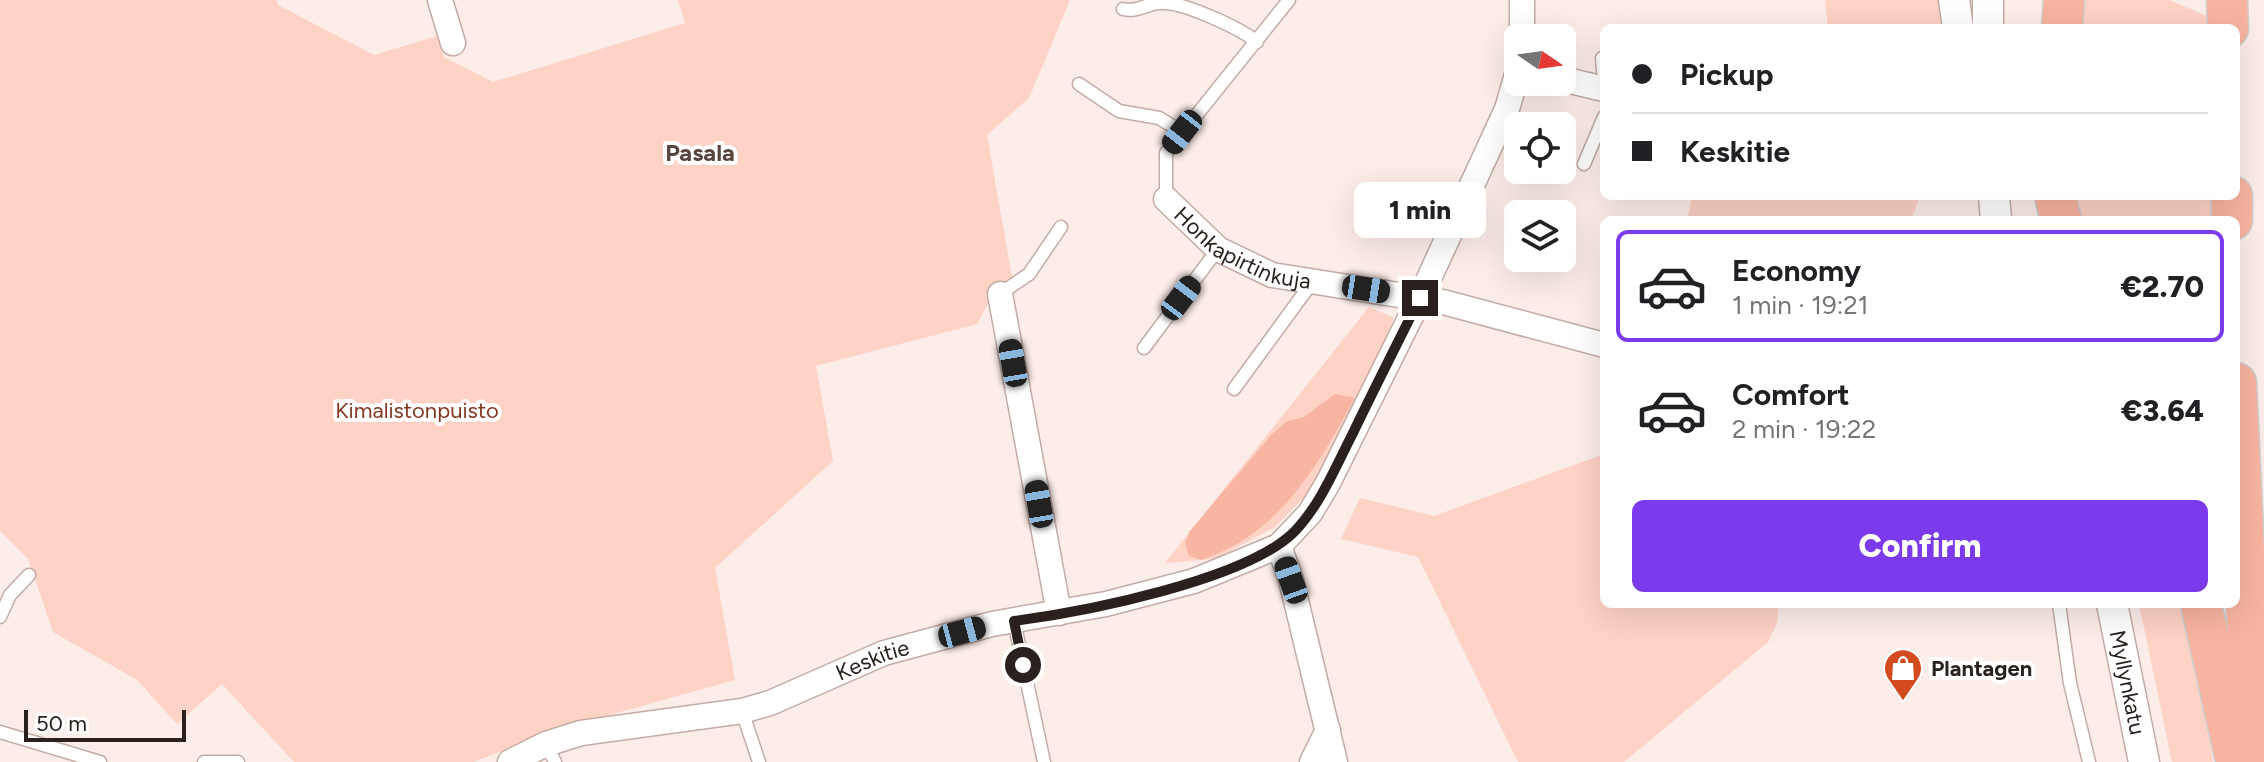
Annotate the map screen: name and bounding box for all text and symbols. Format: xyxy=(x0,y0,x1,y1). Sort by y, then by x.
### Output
north arrow xyxy=(1504,24,1576,96)
map controls xyxy=(1504,24,1576,272)
text: Pickup xyxy=(1680,56,1774,93)
car xyxy=(1158,106,1206,158)
button: locate xyxy=(1504,112,1576,184)
text: Keskitie xyxy=(1680,133,1790,170)
district label: Pasala xyxy=(665,138,735,167)
callout: 1 min xyxy=(1354,182,1486,238)
text: 1 min xyxy=(1389,194,1451,226)
button: layers xyxy=(1504,200,1576,272)
street label: Honkapirtinkuja xyxy=(1168,201,1313,295)
icon: car xyxy=(1636,250,1708,322)
text: Economy xyxy=(1732,252,1861,289)
text: €2.70 xyxy=(2121,268,2204,305)
car xyxy=(1157,272,1205,324)
car xyxy=(1340,273,1392,305)
route end xyxy=(1402,280,1438,316)
text: 1 min · 19:21 xyxy=(1732,289,1869,321)
car xyxy=(997,337,1029,389)
icon: car xyxy=(1636,374,1708,446)
text: Comfort xyxy=(1732,376,1850,413)
text: €3.64 xyxy=(2121,392,2204,429)
park label: Kimalistonpuisto xyxy=(335,397,499,424)
text: 2 min · 19:22 xyxy=(1732,413,1876,445)
car xyxy=(1023,478,1055,530)
button: Confirm xyxy=(1632,500,2208,592)
car xyxy=(1272,553,1310,607)
car xyxy=(936,614,988,650)
street label: Myllynkatu xyxy=(2104,628,2151,737)
street label: Keskitie xyxy=(832,634,912,686)
route start xyxy=(1005,647,1041,683)
shop icon: Plantagen xyxy=(1882,647,1924,702)
place label: Plantagen xyxy=(1931,655,2032,682)
scale bar xyxy=(24,706,186,742)
text: 50 m xyxy=(36,710,87,737)

